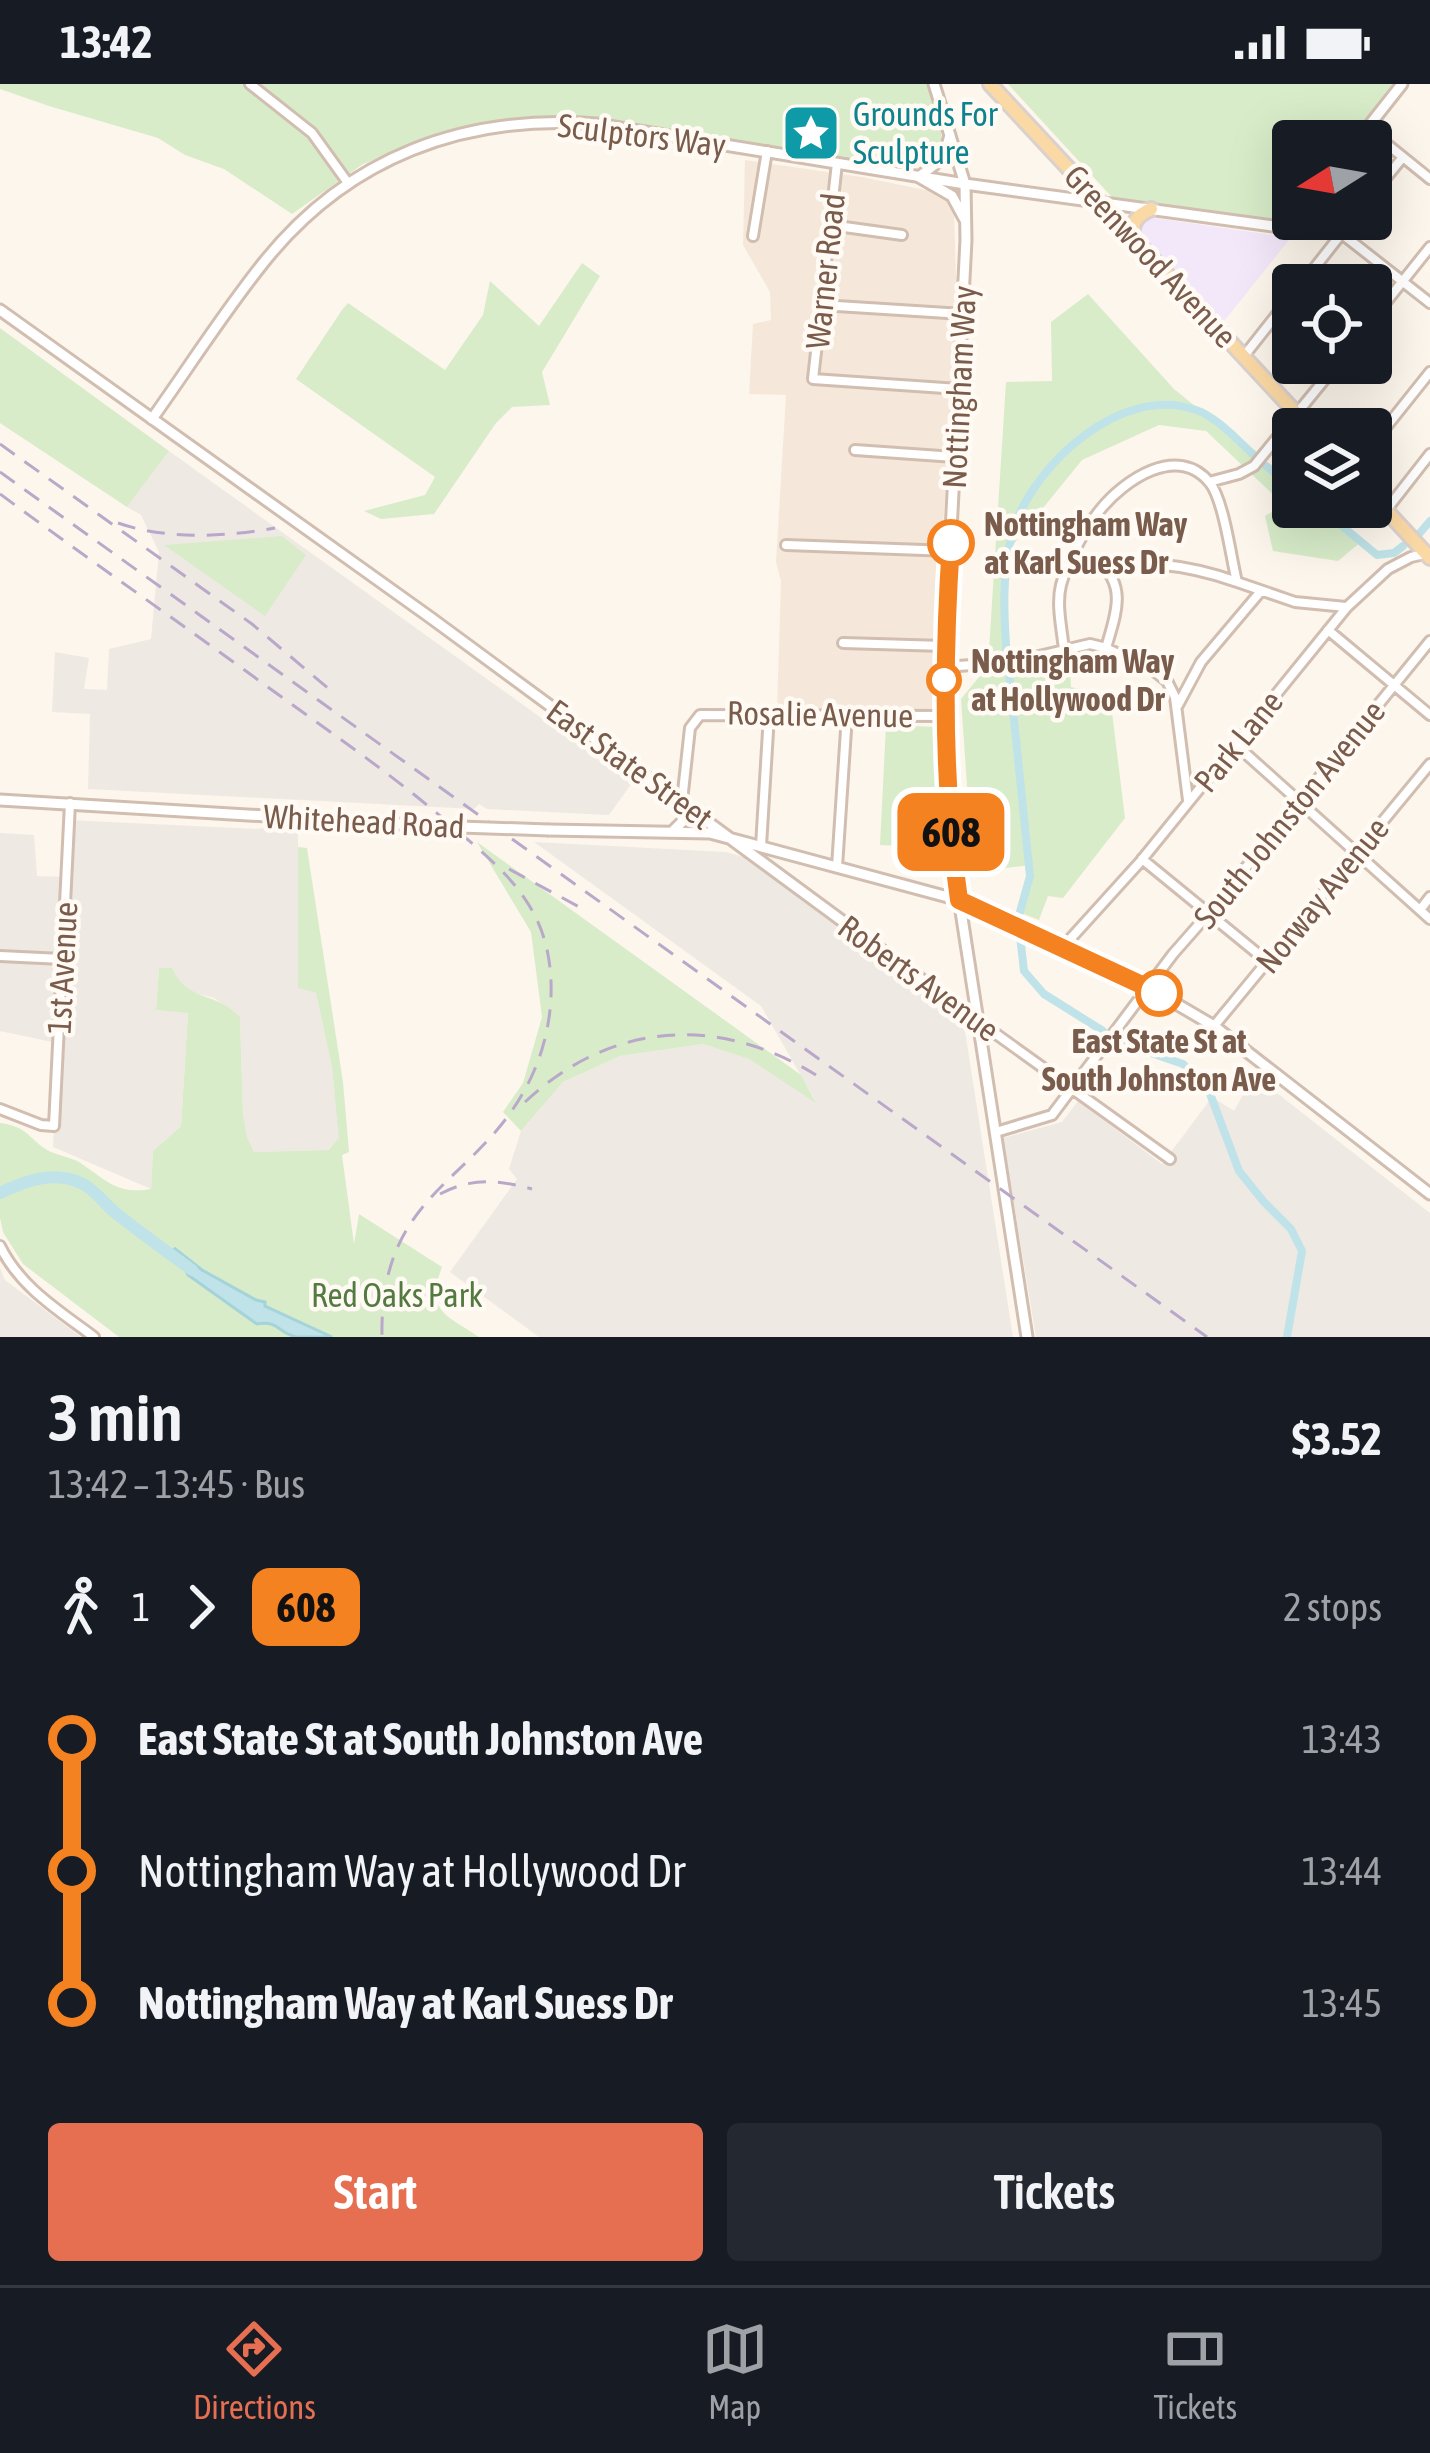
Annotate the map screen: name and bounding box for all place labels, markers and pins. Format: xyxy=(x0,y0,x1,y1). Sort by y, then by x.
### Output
place label: Grounds For Sculpture xyxy=(853,95,999,171)
place icon: Grounds For Sculpture xyxy=(780,102,842,164)
place label: Nottingham Way at Karl Suess Dr xyxy=(984,505,1188,581)
marker: Nottingham Way at Karl Suess Dr xyxy=(929,521,973,565)
place label: Nottingham Way at Hollywood Dr xyxy=(971,642,1175,718)
marker: Nottingham Way at Hollywood Dr xyxy=(928,664,960,696)
marker: East State St at South Johnston Ave xyxy=(1137,971,1181,1015)
place label: East State St at South Johnston Ave xyxy=(1042,1022,1276,1098)

